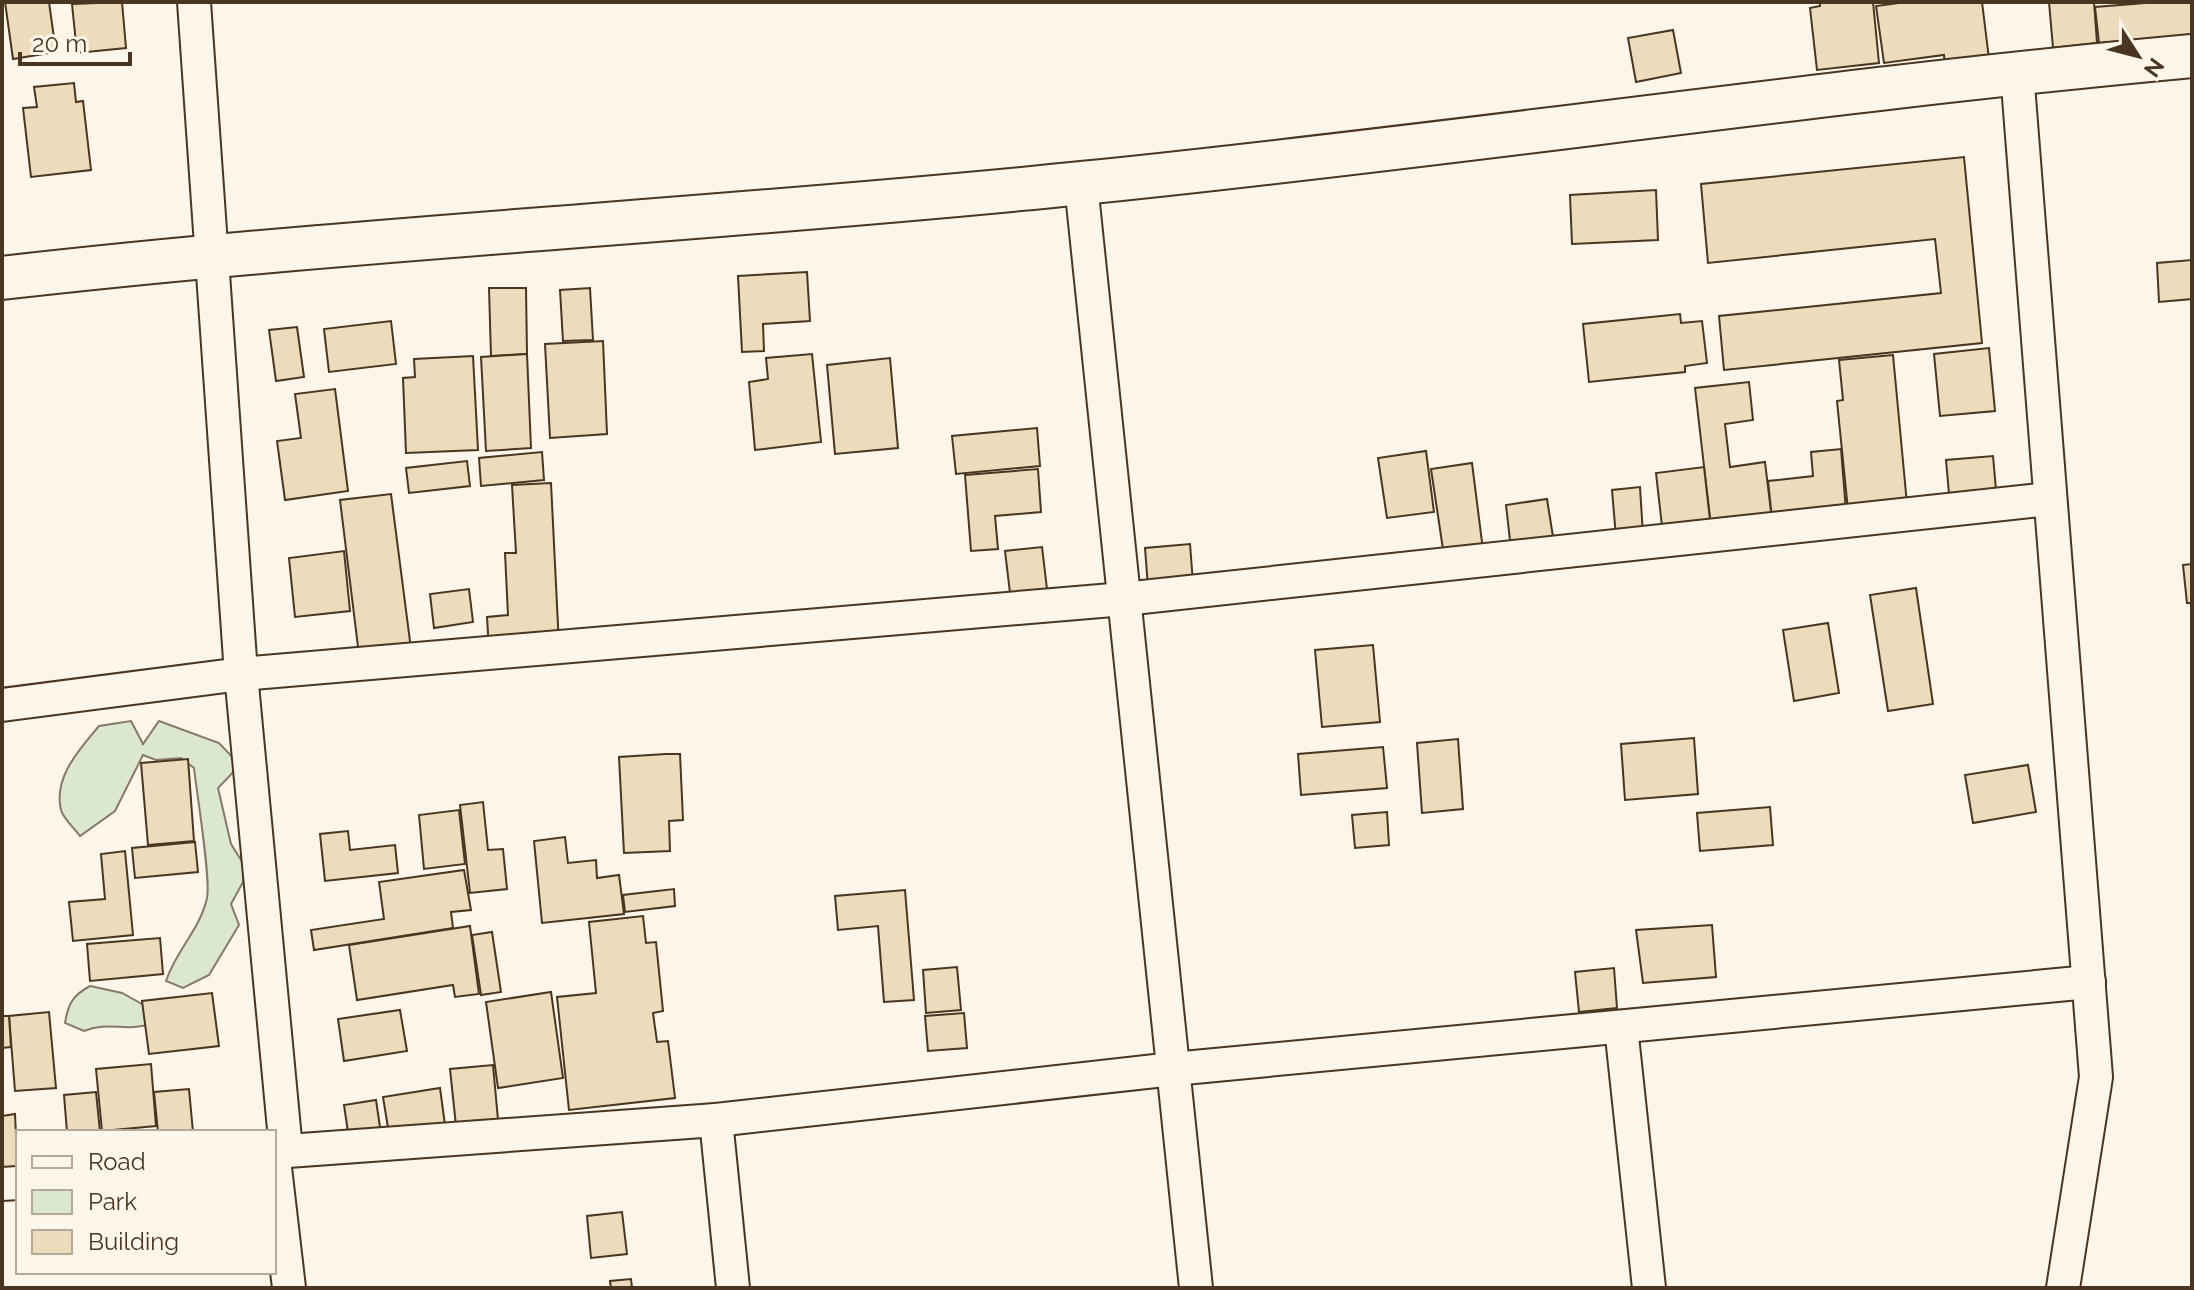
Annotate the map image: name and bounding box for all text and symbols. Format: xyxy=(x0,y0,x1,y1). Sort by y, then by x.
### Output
scale bar xyxy=(20,16,130,66)
north arrow xyxy=(2098,16,2178,96)
text: 20 m xyxy=(32,29,87,58)
text: N xyxy=(2139,53,2170,82)
legend xyxy=(16,1130,276,1274)
text: Road xyxy=(88,1147,146,1176)
text: Park xyxy=(88,1187,137,1216)
text: Building xyxy=(88,1227,179,1256)

